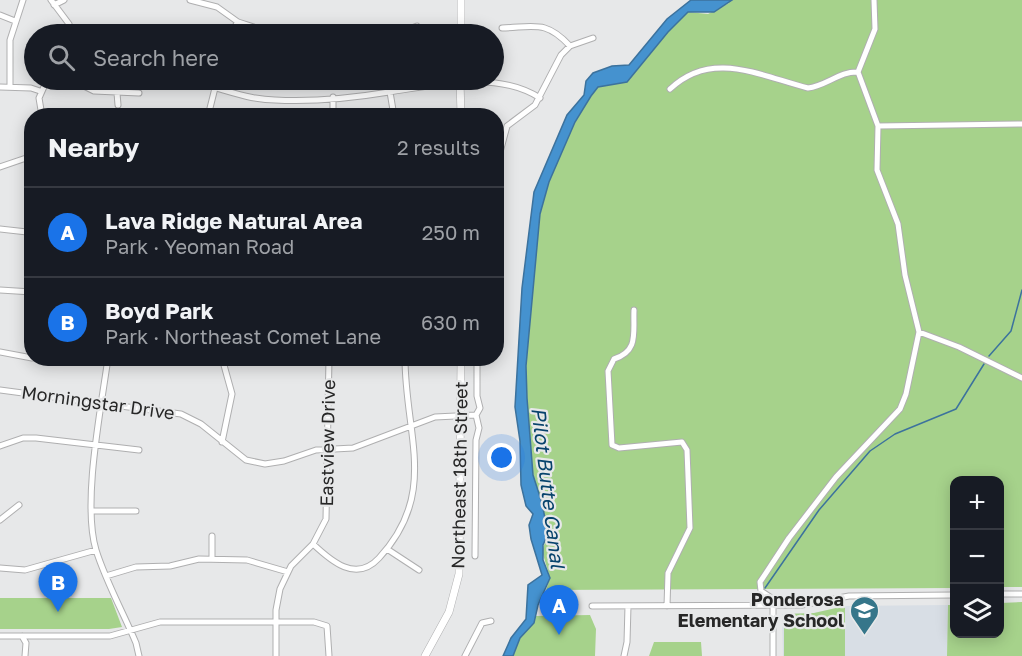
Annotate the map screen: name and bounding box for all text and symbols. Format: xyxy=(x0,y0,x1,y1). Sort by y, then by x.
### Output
search box xyxy=(24,24,504,90)
icon: search xyxy=(45,41,78,74)
text: Search here xyxy=(93,44,219,71)
text: Nearby xyxy=(48,132,139,163)
text: 2 results xyxy=(397,135,480,159)
text: Lava Ridge Natural Area xyxy=(105,207,363,234)
text: A xyxy=(60,220,75,244)
text: 250 m xyxy=(422,220,480,244)
text: Park · Yeoman Road xyxy=(105,234,294,258)
text: Boyd Park xyxy=(105,297,214,324)
text: B xyxy=(60,310,75,334)
text: 630 m xyxy=(421,310,480,334)
text: Park · Northeast Comet Lane xyxy=(105,324,381,348)
street label: Eastview Drive xyxy=(315,379,339,507)
street label: Morningstar Drive xyxy=(20,380,176,424)
street label: Northeast 18th Street xyxy=(446,381,472,569)
water label: Pilot Butte Canal xyxy=(527,406,571,571)
your location xyxy=(487,443,516,472)
map controls xyxy=(950,476,1004,638)
button: + xyxy=(950,476,1004,530)
button: − xyxy=(950,530,1004,584)
pin: B xyxy=(38,562,78,612)
button: layers xyxy=(950,584,1004,638)
pin: A xyxy=(540,586,578,635)
place label: Ponderosa Elementary School xyxy=(678,588,844,631)
school or university icon: Ponderosa Elementary School xyxy=(849,594,881,636)

